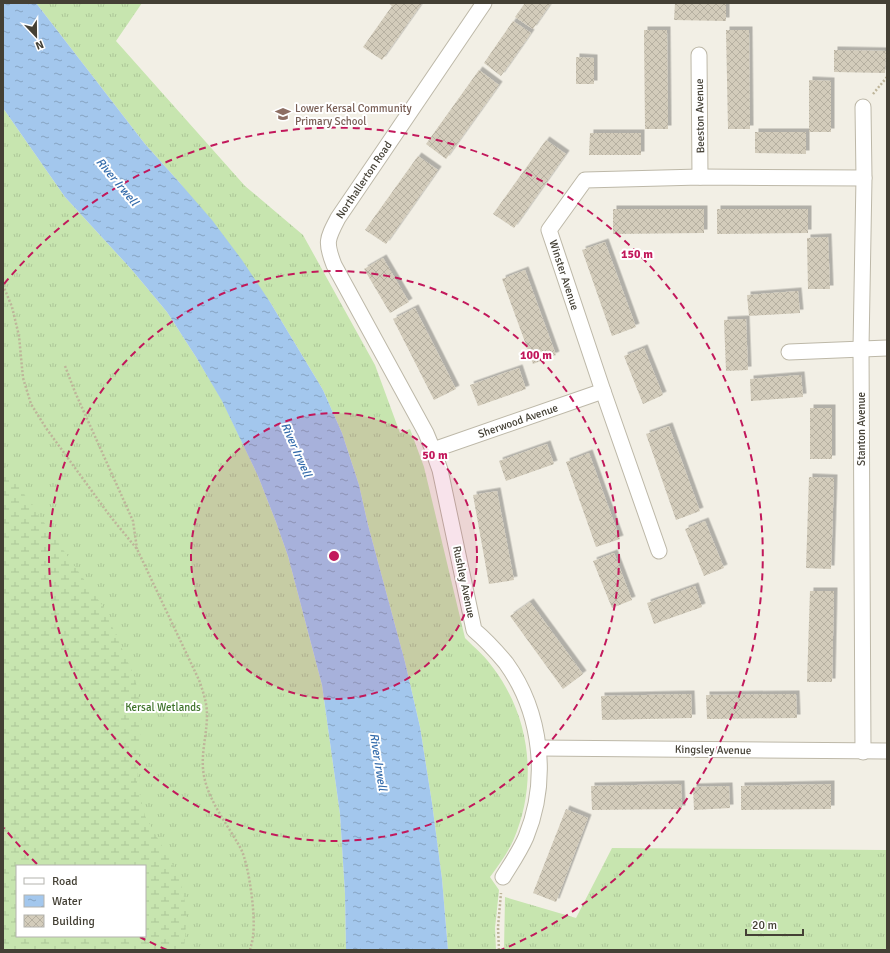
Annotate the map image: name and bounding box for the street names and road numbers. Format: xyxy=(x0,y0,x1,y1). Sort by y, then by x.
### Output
street label: Beeston Avenue xyxy=(693,79,707,153)
street label: Northallerton Road xyxy=(333,139,395,221)
street label: Winster Avenue xyxy=(546,238,582,312)
street label: Stanton Avenue xyxy=(855,392,868,466)
street label: Sherwood Avenue xyxy=(476,401,560,441)
street label: Rushley Avenue xyxy=(450,545,478,619)
street label: Kingsley Avenue xyxy=(675,743,751,757)

